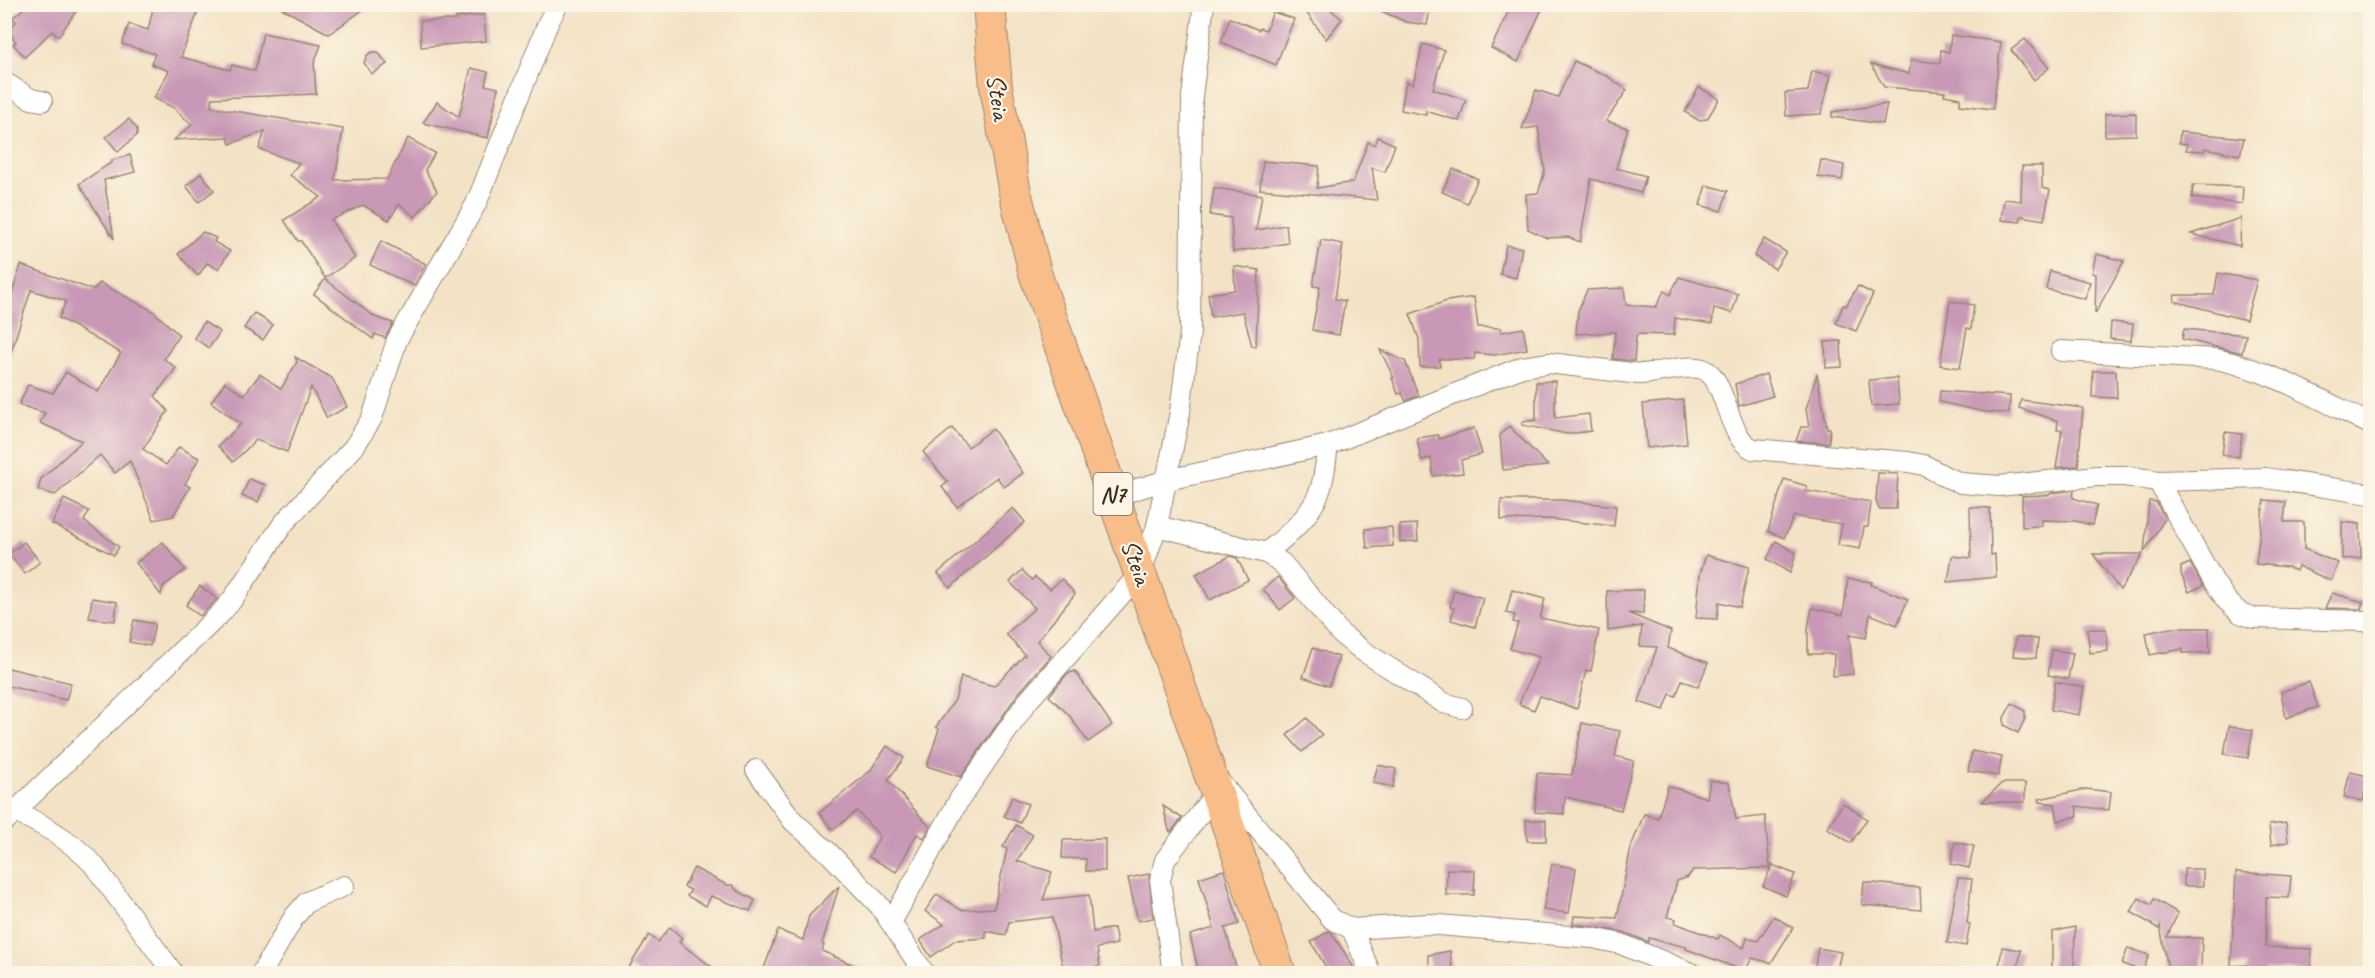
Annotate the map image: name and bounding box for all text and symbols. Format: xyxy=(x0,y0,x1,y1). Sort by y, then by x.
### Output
street label: Steia xyxy=(979,72,1018,124)
road number: N7 xyxy=(1094,473,1132,515)
street label: Steia xyxy=(1113,535,1160,591)

